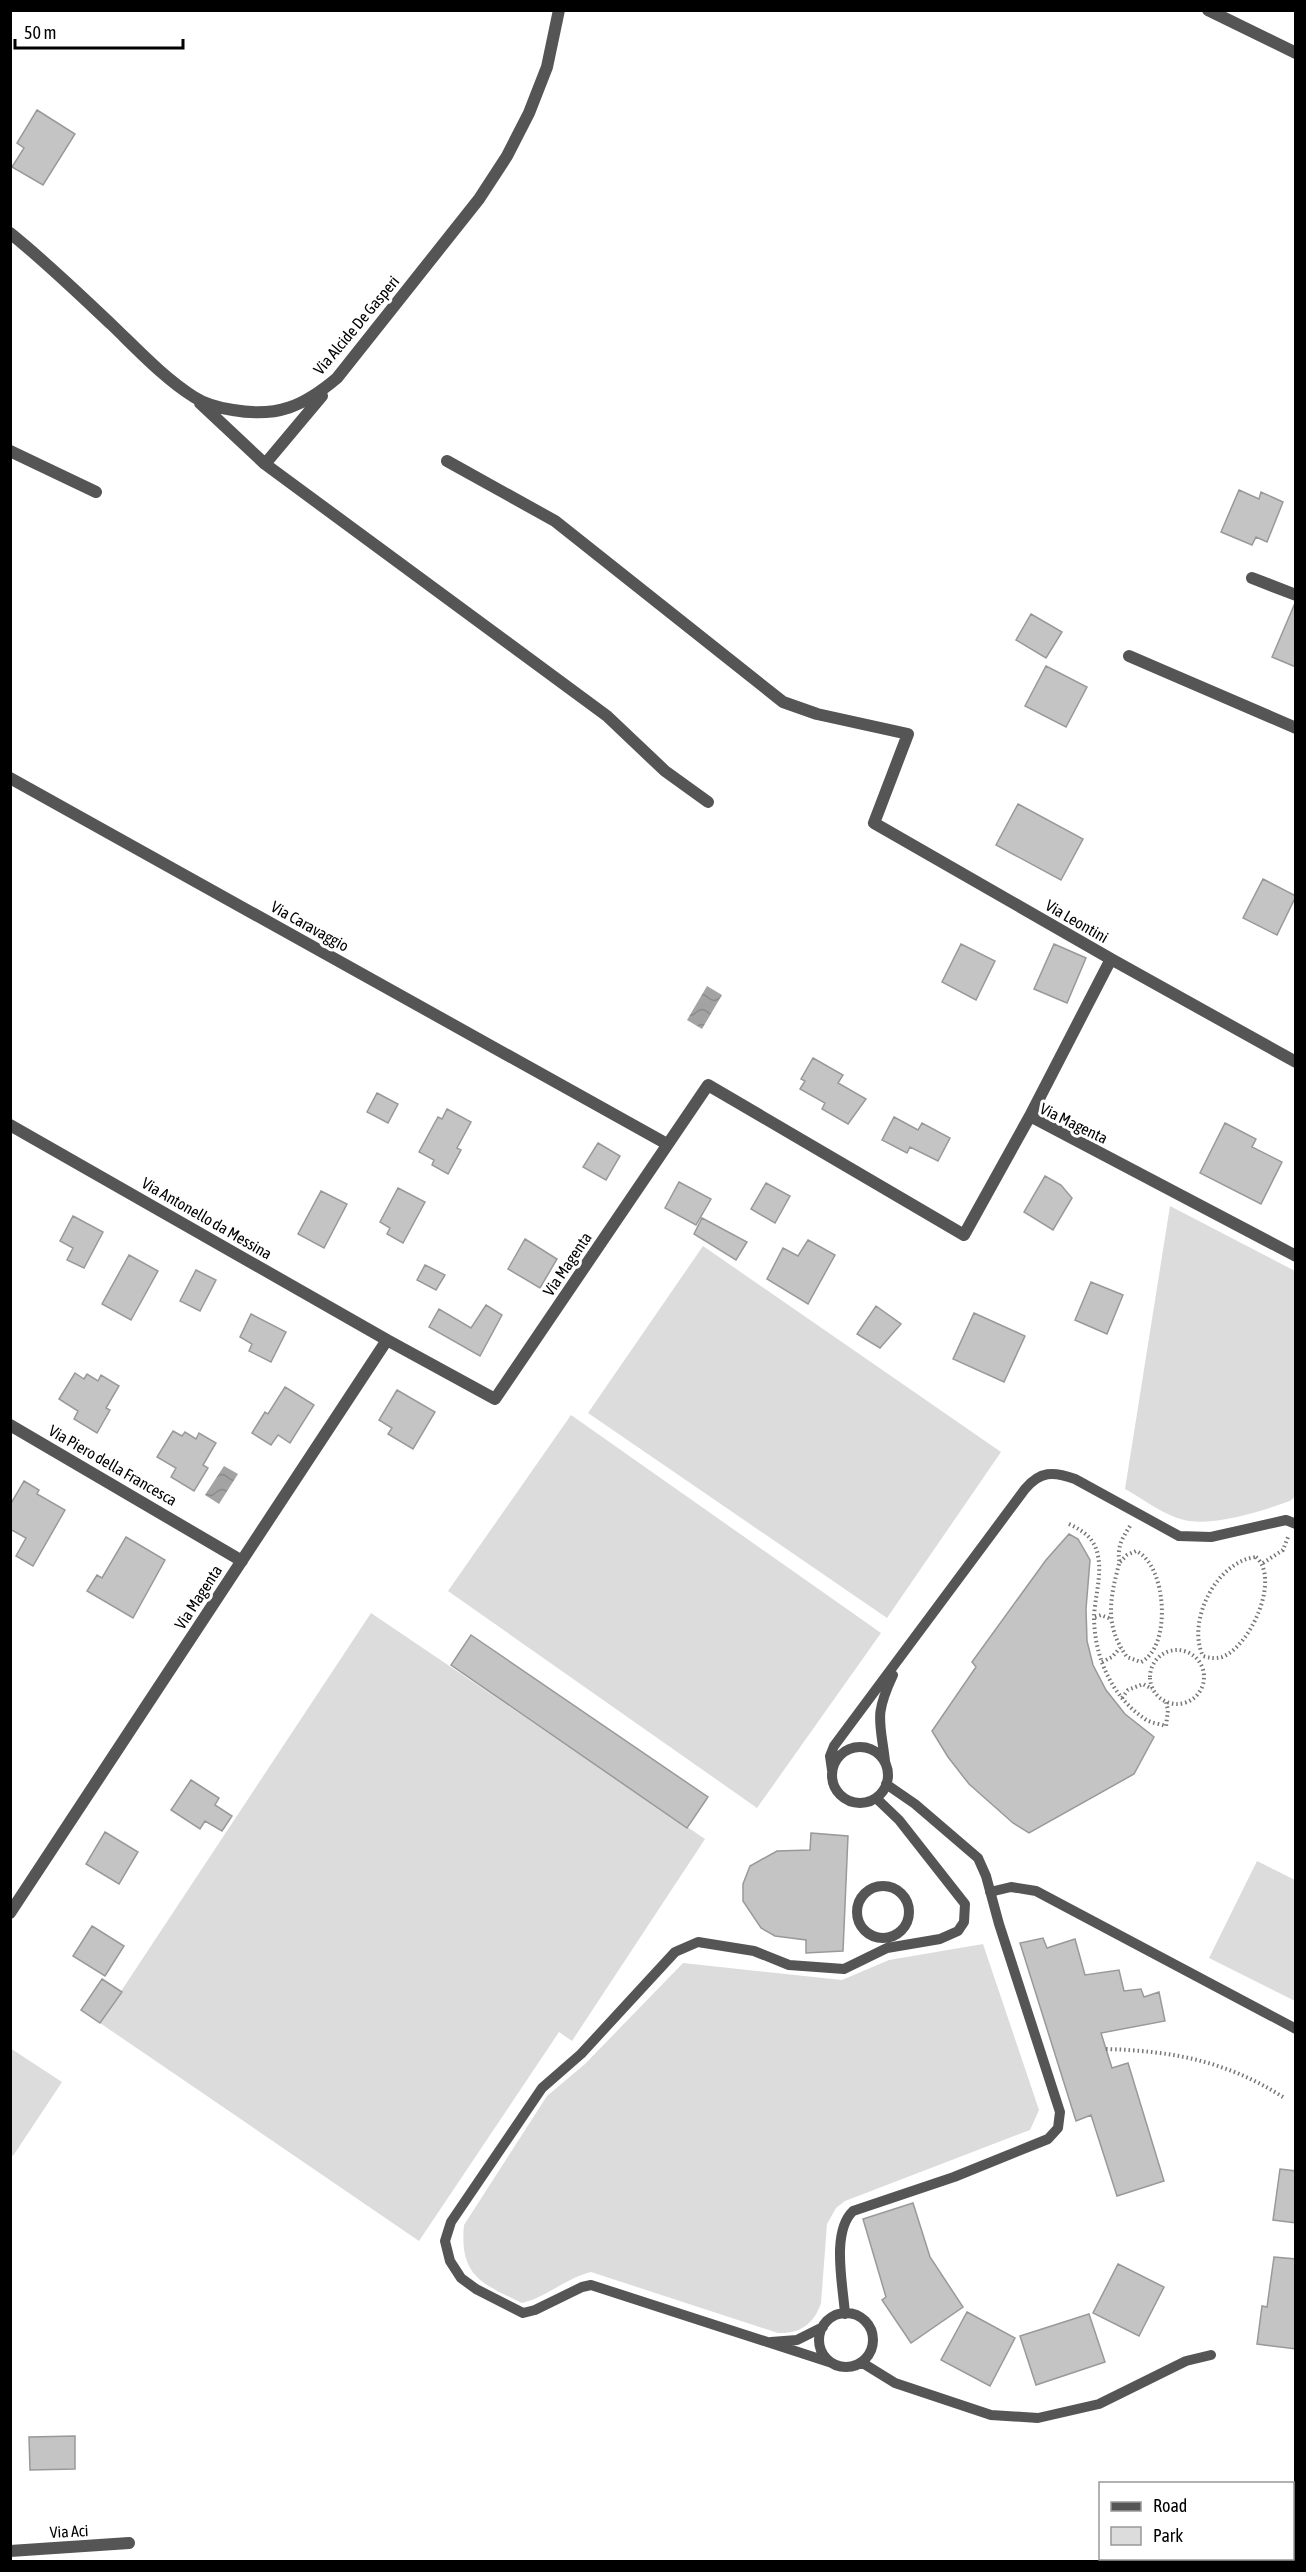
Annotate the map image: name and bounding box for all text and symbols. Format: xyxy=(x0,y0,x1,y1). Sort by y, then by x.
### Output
scale bar xyxy=(15,12,183,50)
text: 50 m xyxy=(24,22,56,43)
street label: Via Alcide De Gasperi xyxy=(310,272,403,379)
street label: Via Leontini xyxy=(1042,896,1112,946)
street label: Via Caravaggio xyxy=(267,897,352,956)
street label: Via Magenta xyxy=(1037,1099,1111,1148)
street label: Via Antonello da Messina xyxy=(139,1173,275,1263)
street label: Via Magenta xyxy=(539,1229,596,1300)
street label: Via Piero della Francesca xyxy=(46,1421,180,1509)
street label: Via Magenta xyxy=(171,1562,226,1633)
legend xyxy=(1099,2482,1294,2560)
text: Road xyxy=(1153,2495,1187,2516)
street label: Via Aci xyxy=(49,2521,89,2541)
text: Park xyxy=(1153,2525,1183,2546)

